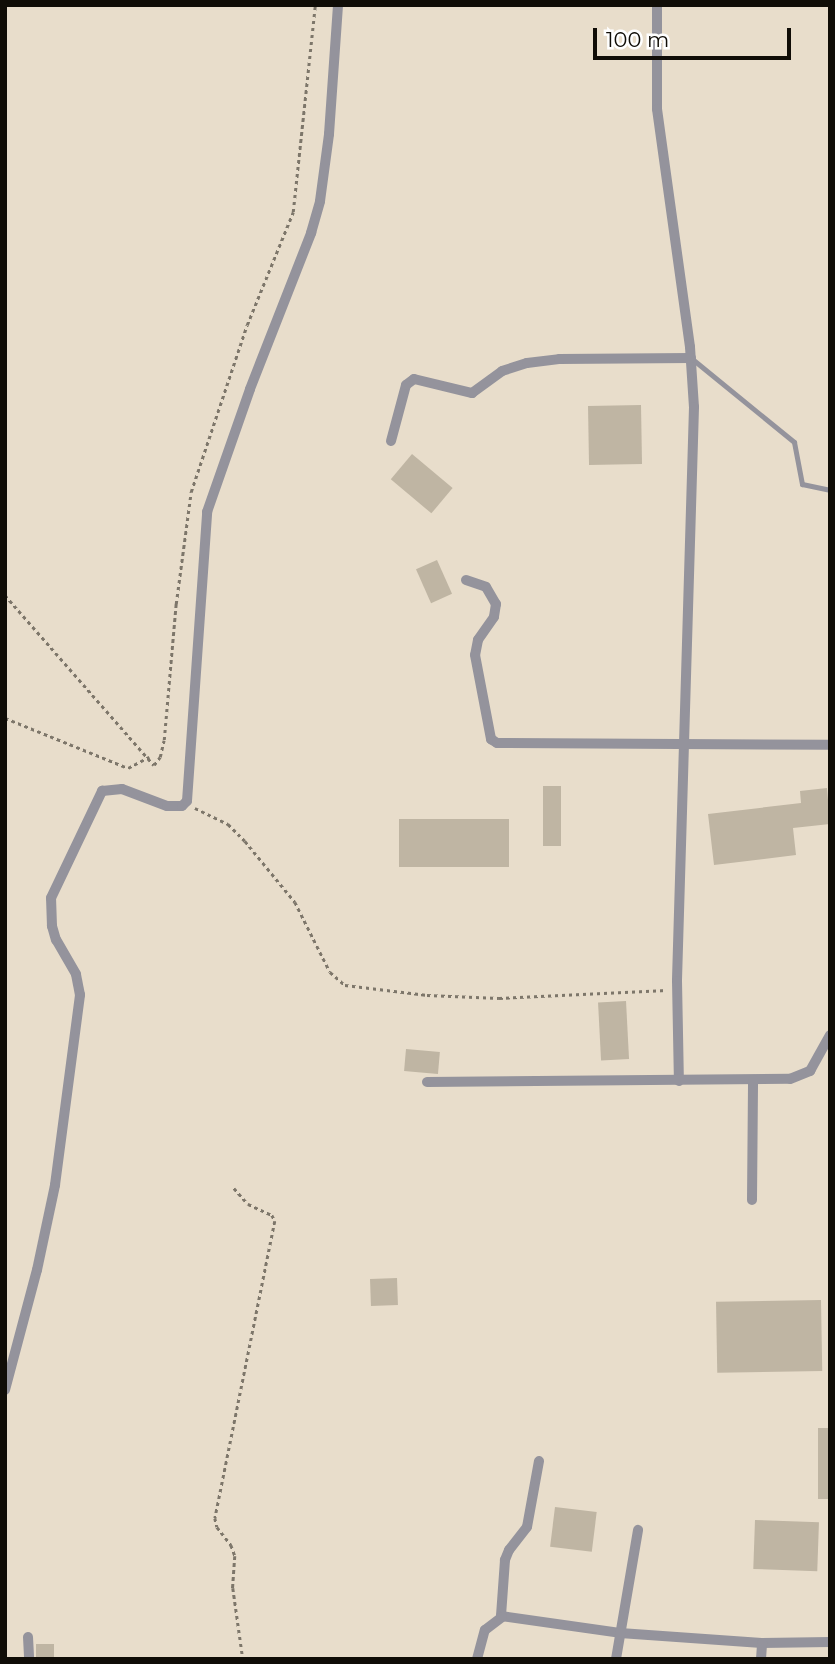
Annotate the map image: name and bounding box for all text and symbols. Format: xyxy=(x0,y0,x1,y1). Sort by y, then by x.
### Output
scale bar xyxy=(597,14,795,58)
text: 100 m xyxy=(606,27,669,52)

